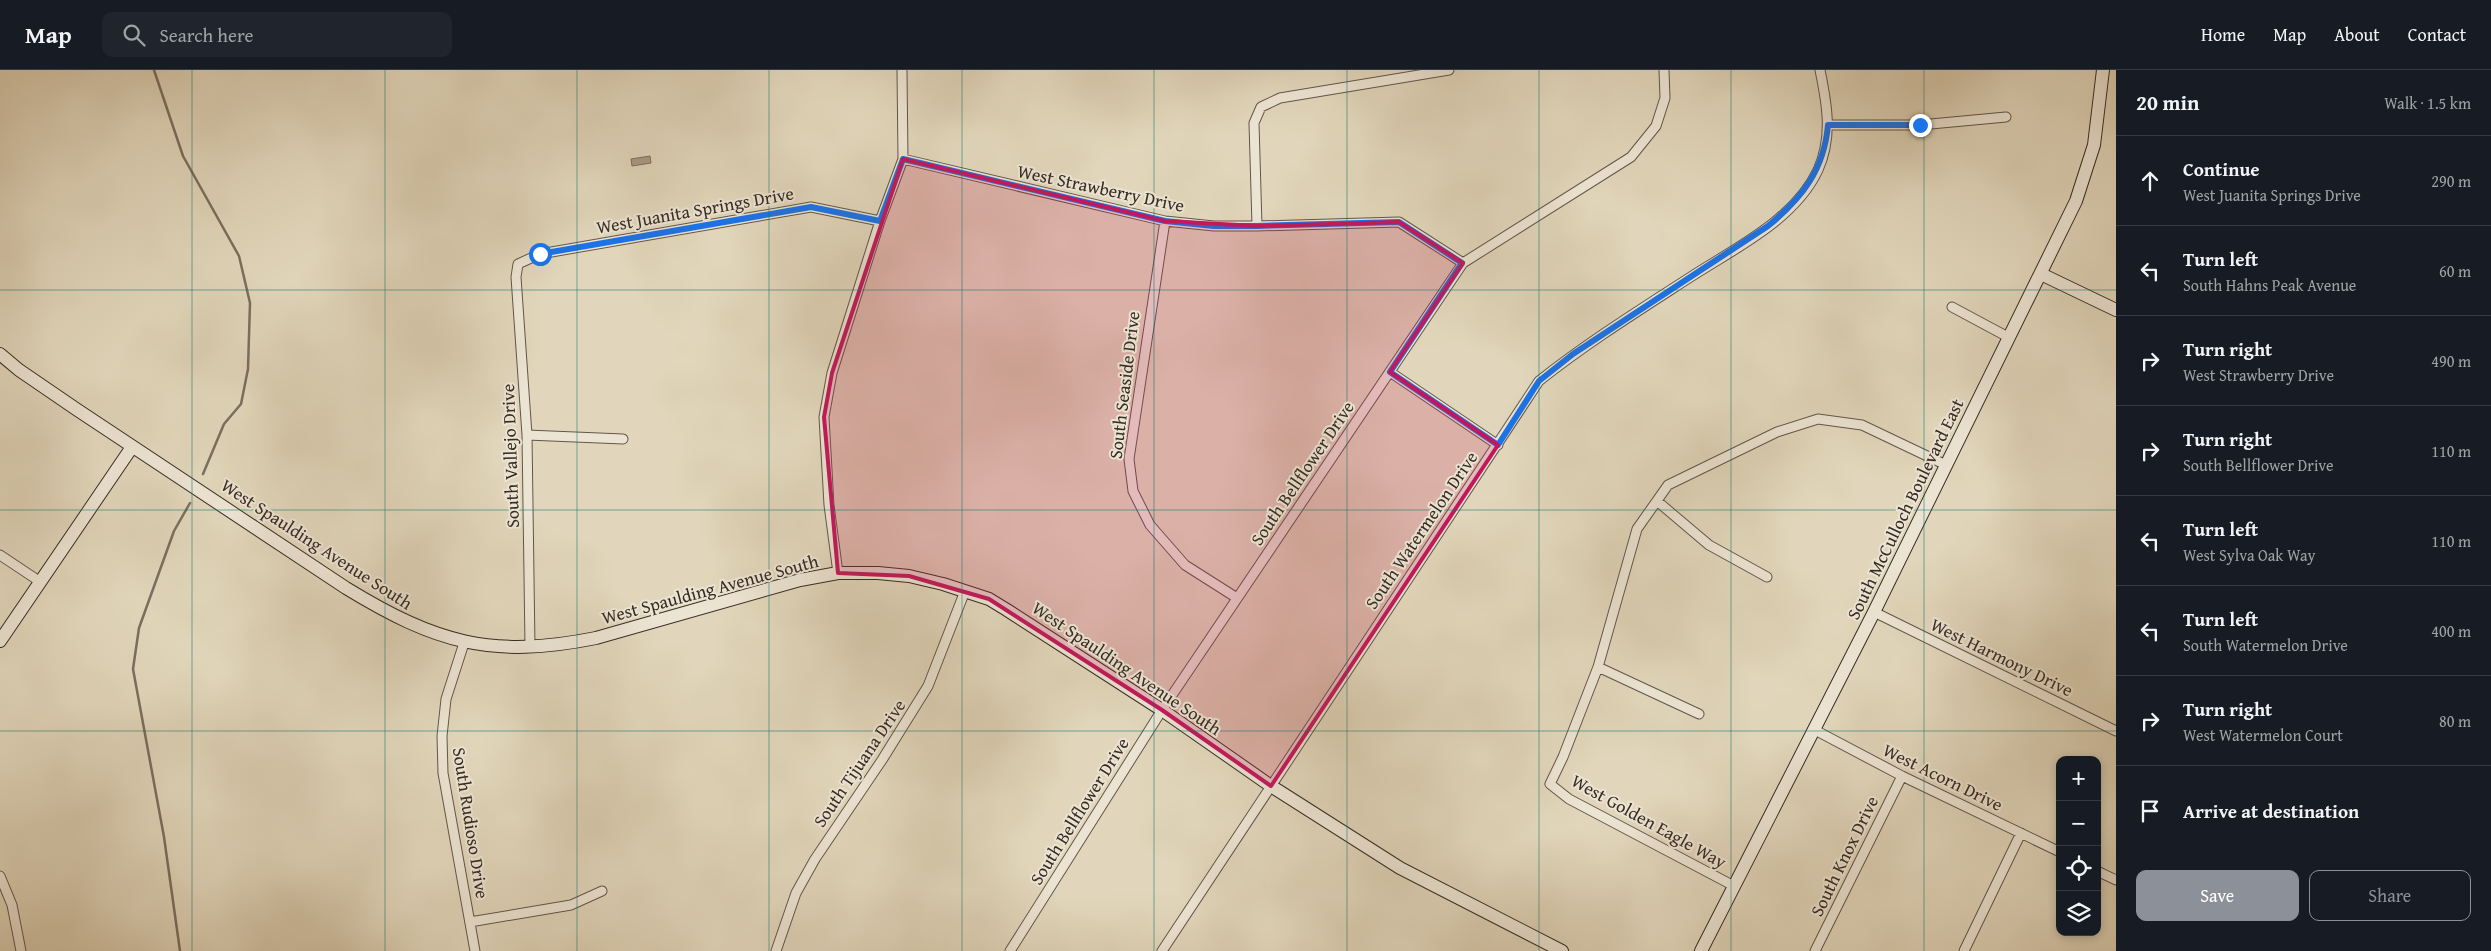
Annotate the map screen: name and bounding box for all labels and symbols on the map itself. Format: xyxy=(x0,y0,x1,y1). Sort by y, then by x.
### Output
route end xyxy=(1909,114,1932,137)
street label: West Strawberry Drive xyxy=(1015,157,1187,219)
street label: West Juanita Springs Drive xyxy=(594,179,796,241)
route start xyxy=(529,243,552,266)
street label: South Seaside Drive xyxy=(1102,310,1146,460)
street label: South Vallejo Drive xyxy=(494,383,526,529)
street label: South McCulloch Boulevard East xyxy=(1840,393,1971,624)
street label: South Bellflower Drive xyxy=(1243,395,1361,551)
street label: South Watermelon Drive xyxy=(1358,446,1484,614)
street label: West Spaulding Avenue South xyxy=(216,472,418,616)
street label: West Spaulding Avenue South xyxy=(599,547,821,631)
street label: West Spaulding Avenue South xyxy=(1027,594,1227,742)
street label: West Harmony Drive xyxy=(1926,611,2078,703)
street label: South Tijuana Drive xyxy=(806,694,912,832)
street label: South Bellflower Drive xyxy=(1023,732,1135,890)
street label: West Acorn Drive xyxy=(1878,736,2008,818)
street label: South Rudioso Drive xyxy=(446,745,496,901)
street label: West Golden Eagle Way xyxy=(1567,767,1731,875)
street label: South Knox Drive xyxy=(1803,791,1885,921)

